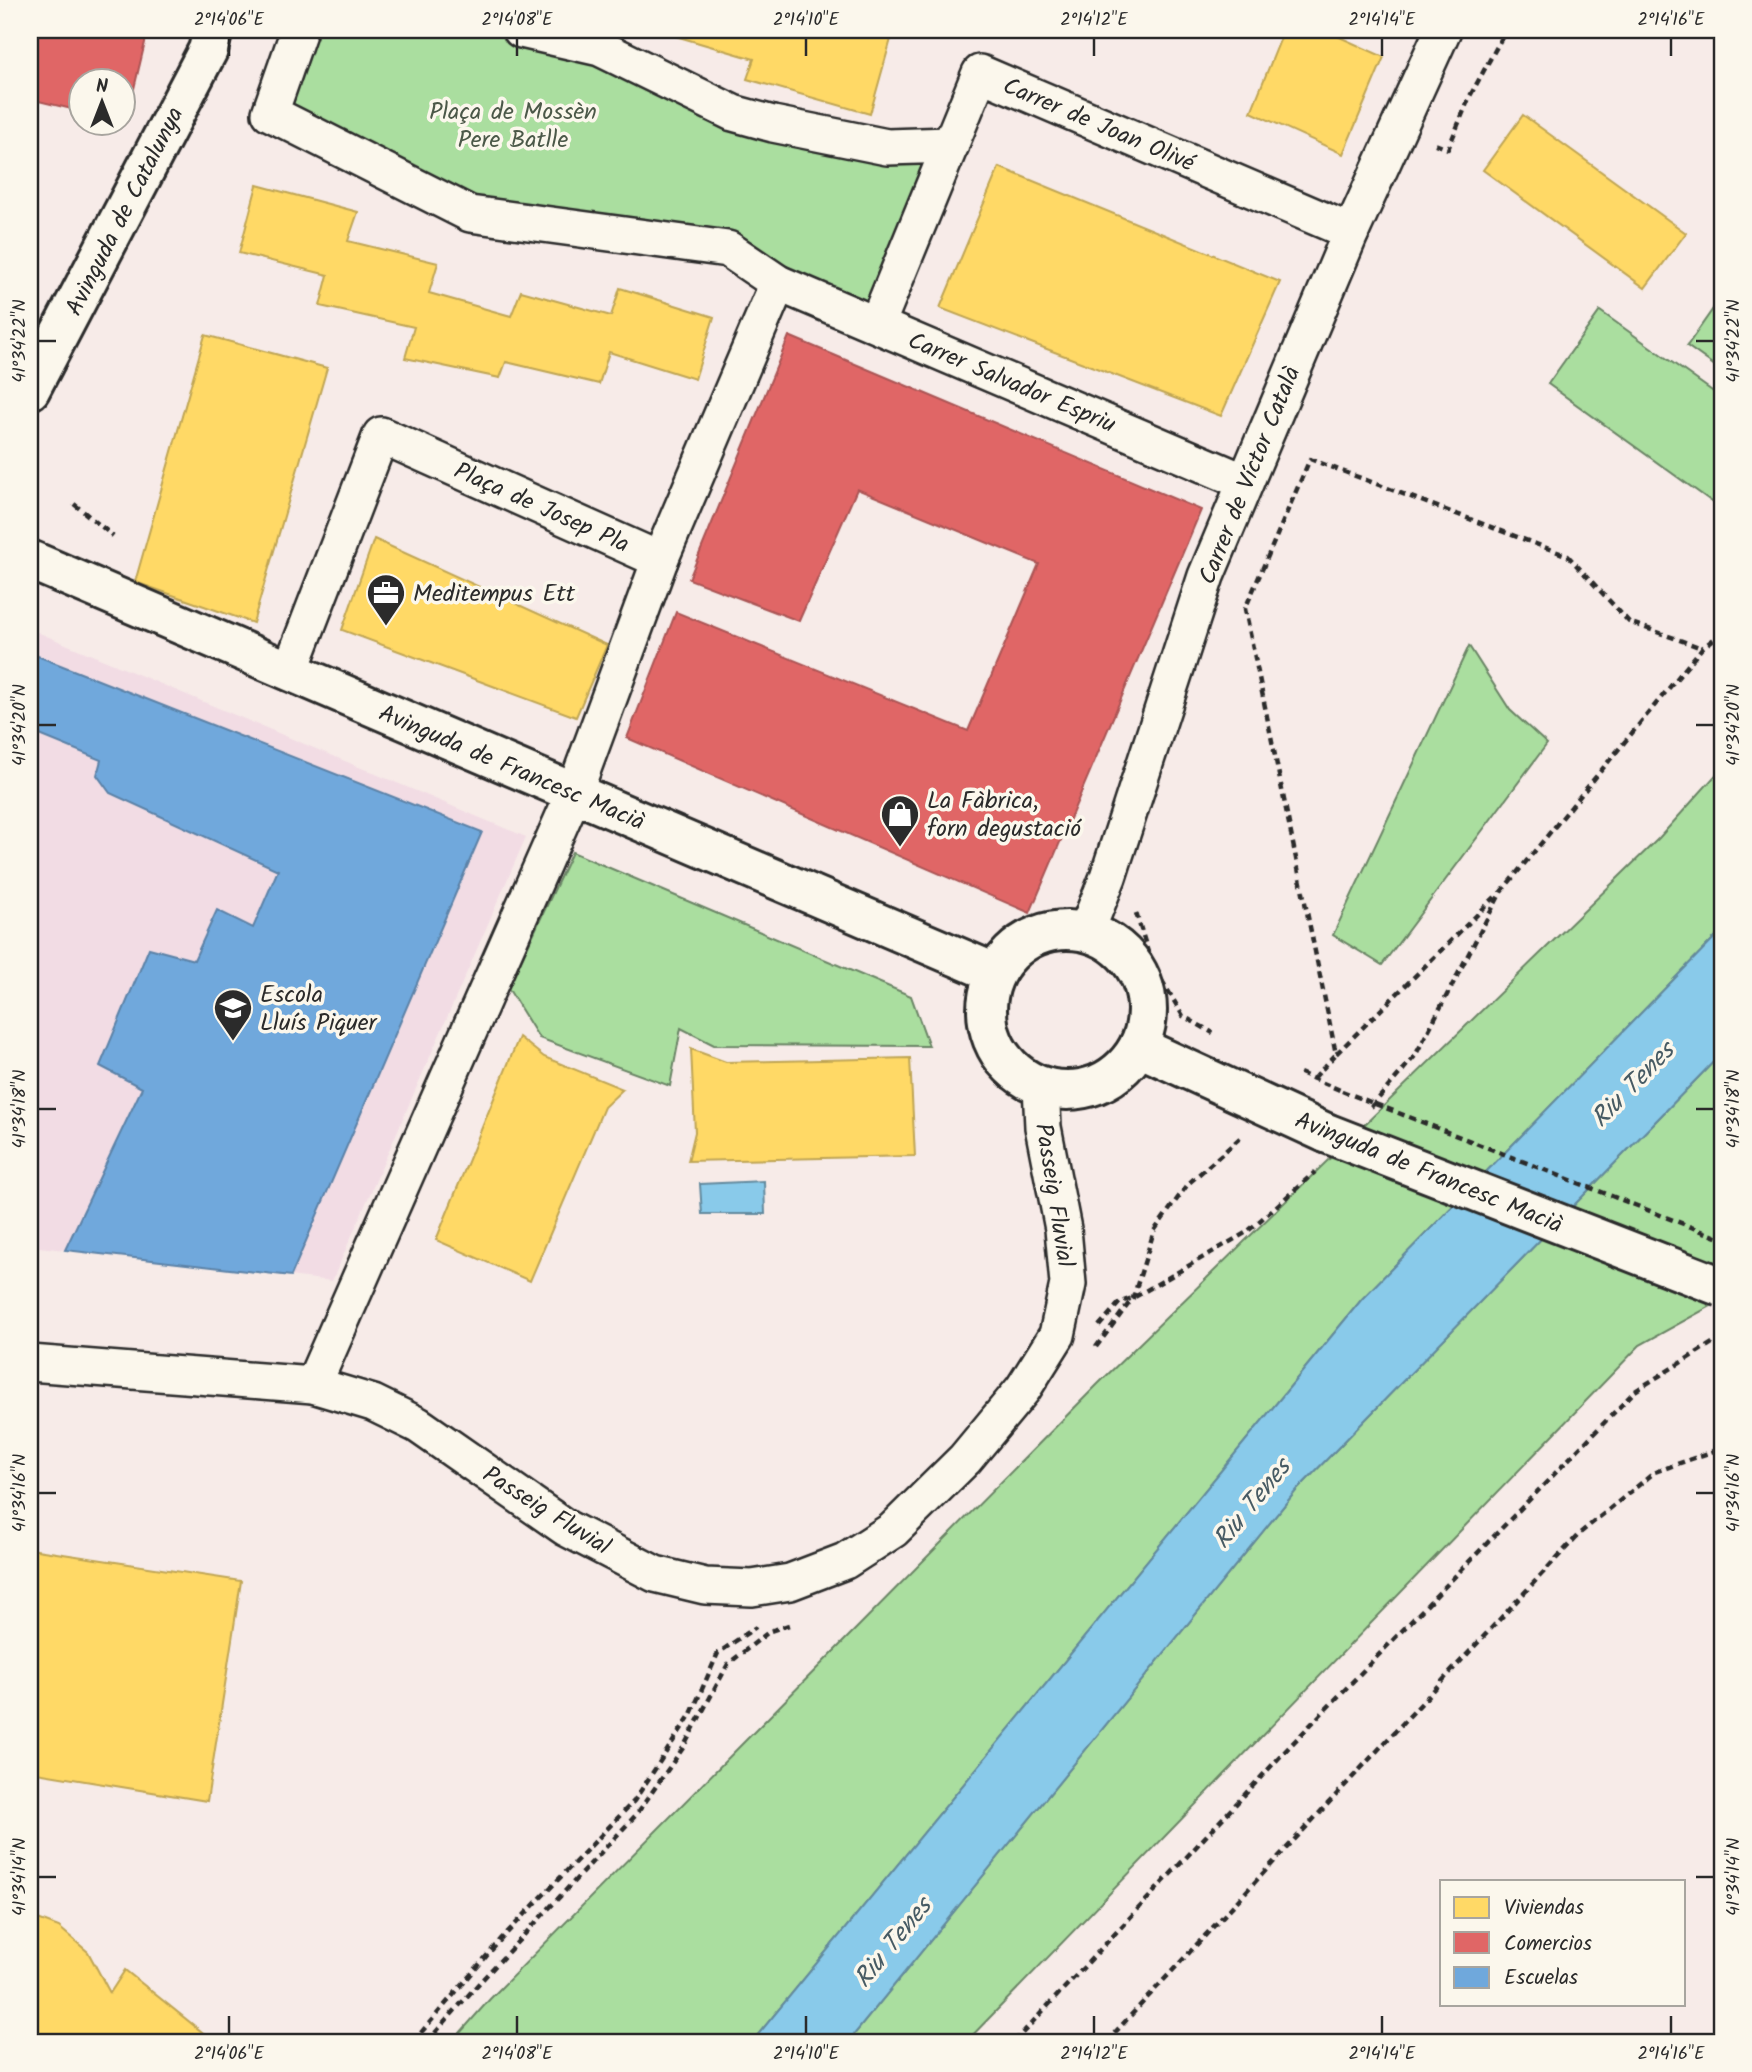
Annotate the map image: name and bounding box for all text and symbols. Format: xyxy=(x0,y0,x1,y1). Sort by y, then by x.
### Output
text: 2°14'06"E xyxy=(194,6,265,35)
text: 2°14'08"E xyxy=(481,6,553,35)
text: 2°14'10"E xyxy=(773,6,839,35)
text: 2°14'12"E xyxy=(1060,6,1128,35)
text: 2°14'14"E xyxy=(1349,6,1416,35)
text: 2°14'16"E xyxy=(1638,6,1705,35)
north arrow xyxy=(66,66,136,136)
street label: Carrer de Joan Olivé xyxy=(996,67,1202,184)
text: N xyxy=(96,72,108,102)
park label: Plaça de Mossèn Pere Batlle xyxy=(429,93,597,160)
street label: Avinguda de Catalunya xyxy=(56,100,195,323)
text: 41°34'22"N xyxy=(6,299,35,383)
text: 41°34'22"N xyxy=(1720,299,1749,383)
street label: Carrer Salvador Espriu xyxy=(901,322,1122,445)
street label: Carrer de Víctor Català xyxy=(1189,360,1312,591)
street label: Plaça de Josep Pla xyxy=(447,452,635,565)
office icon: Meditempus Ett xyxy=(365,572,407,627)
place label: Meditempus Ett xyxy=(413,575,576,614)
text: 41°34'20"N xyxy=(6,684,35,766)
text: 41°34'20"N xyxy=(1720,684,1749,766)
street label: Avinguda de Francesc Macià xyxy=(372,695,651,842)
place label: La Fàbrica, forn degustació xyxy=(927,782,1082,849)
shop icon: La Fàbrica, forn degustació xyxy=(879,793,921,848)
place label: Escola Lluís Piquer xyxy=(260,976,379,1043)
school or university icon: Escola Lluís Piquer xyxy=(212,987,254,1042)
water label: Riu Tenes xyxy=(1581,1030,1688,1138)
text: 41°34'18"N xyxy=(6,1069,35,1149)
text: 41°34'18"N xyxy=(1720,1069,1749,1149)
street label: Avinguda de Francesc Macià xyxy=(1289,1102,1568,1245)
street label: Passeig Fluvial xyxy=(1023,1120,1084,1270)
water label: Riu Tenes xyxy=(1203,1447,1304,1559)
text: 41°34'16"N xyxy=(6,1454,35,1532)
text: 41°34'16"N xyxy=(1720,1454,1749,1532)
street label: Passeig Fluvial xyxy=(474,1456,618,1566)
text: 41°34'14"N xyxy=(6,1838,35,1916)
text: 41°34'14"N xyxy=(1720,1838,1749,1916)
legend xyxy=(1440,1880,1686,2006)
water label: Riu Tenes xyxy=(844,1886,945,1998)
text: Viviendas xyxy=(1504,1892,1584,1925)
text: Comercios xyxy=(1504,1928,1592,1961)
text: Escuelas xyxy=(1504,1962,1578,1995)
text: 2°14'06"E xyxy=(194,2040,265,2069)
text: 2°14'08"E xyxy=(481,2040,553,2069)
text: 2°14'10"E xyxy=(773,2040,839,2069)
text: 2°14'12"E xyxy=(1060,2040,1128,2069)
text: 2°14'14"E xyxy=(1349,2040,1416,2069)
text: 2°14'16"E xyxy=(1638,2040,1705,2069)

